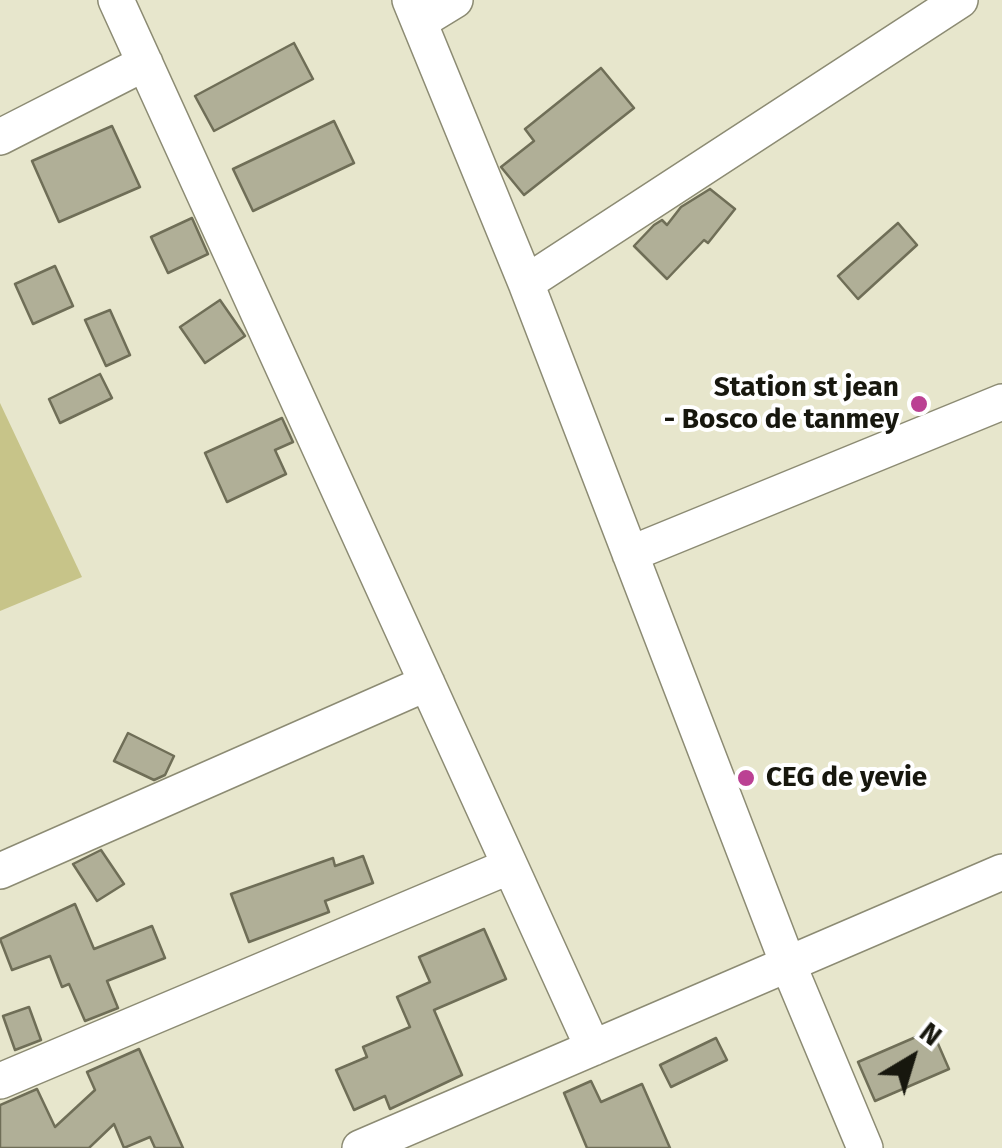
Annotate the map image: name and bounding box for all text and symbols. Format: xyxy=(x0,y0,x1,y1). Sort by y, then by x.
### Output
place label: Station st jean - Bosco de tanmey xyxy=(664,371,899,437)
marker: Station st jean - Bosco de tanmey xyxy=(908,393,930,415)
place label: CEG de yevie xyxy=(766,761,927,795)
marker: CEG de yevie xyxy=(735,767,757,789)
north arrow xyxy=(862,1008,962,1108)
text: N xyxy=(913,1015,948,1053)

